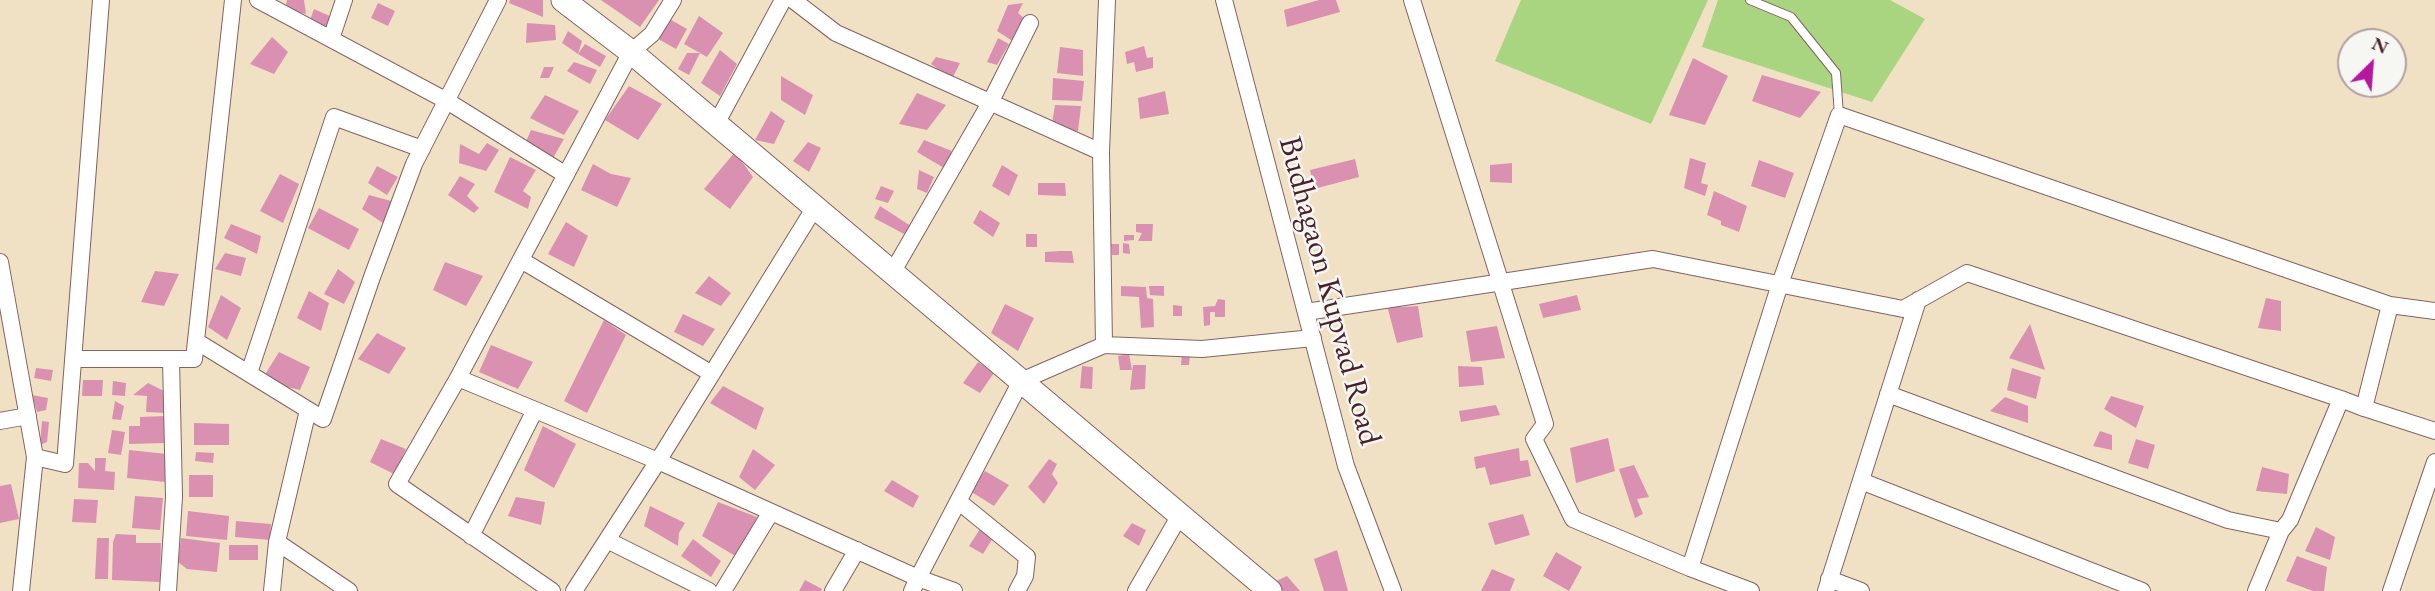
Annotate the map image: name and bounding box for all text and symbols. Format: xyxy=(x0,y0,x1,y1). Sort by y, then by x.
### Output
north arrow xyxy=(2337,28,2407,98)
text: N xyxy=(2368,31,2392,60)
street label: Budhagaon Kupvad Road xyxy=(1269,133,1389,449)

